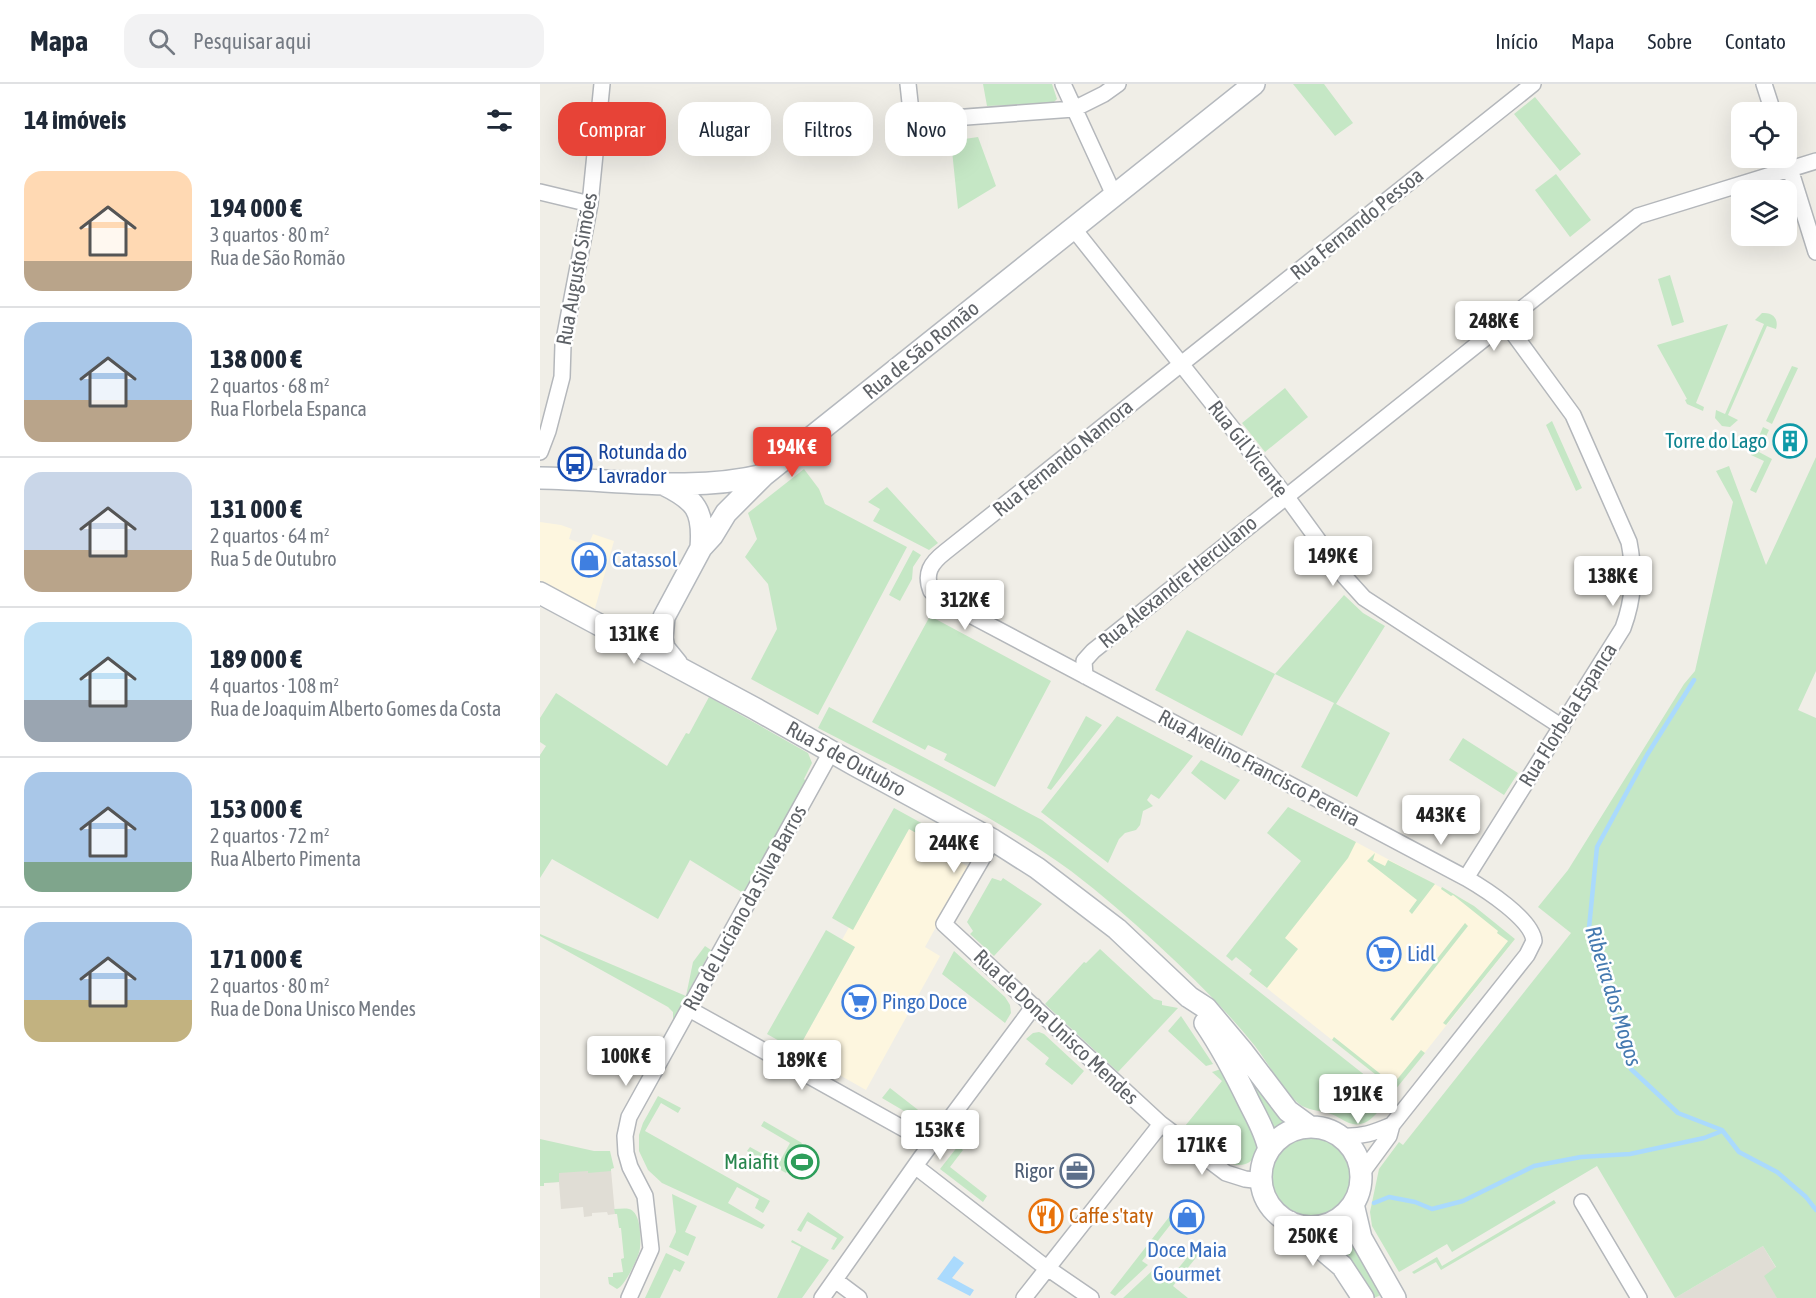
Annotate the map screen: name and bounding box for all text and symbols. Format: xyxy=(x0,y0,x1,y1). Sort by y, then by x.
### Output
search box xyxy=(124,14,544,68)
text: Mapa xyxy=(30,25,88,57)
icon: search xyxy=(145,25,178,58)
text: Pesquisar aqui xyxy=(193,28,311,54)
text: Início xyxy=(1495,29,1538,53)
text: Mapa xyxy=(1571,29,1615,53)
text: Sobre xyxy=(1648,29,1692,53)
text: Contato xyxy=(1725,29,1786,53)
chip: Comprar xyxy=(558,102,666,156)
chip: Alugar xyxy=(678,102,771,156)
chip: Filtros xyxy=(783,102,873,156)
chip: Novo xyxy=(885,102,967,156)
map controls xyxy=(1731,102,1797,246)
button: locate xyxy=(1731,102,1797,168)
icon: filters xyxy=(483,104,516,137)
text: 14 imóveis xyxy=(24,105,126,135)
street label: Rua Fernando Pessoa xyxy=(1285,162,1428,284)
button: layers xyxy=(1731,180,1797,246)
street label: Rua Augusto Simões xyxy=(551,191,601,347)
text: 194 000 € xyxy=(210,193,302,223)
icon: home xyxy=(72,195,144,267)
text: 3 quartos · 80 m² xyxy=(210,223,330,246)
text: Rua de São Romão xyxy=(210,246,345,269)
street label: Rua de São Romão xyxy=(858,295,983,403)
pin: 248K € xyxy=(1445,301,1543,352)
text: 248K € xyxy=(1469,309,1519,332)
text: 138 000 € xyxy=(210,344,302,374)
icon: home xyxy=(72,346,144,418)
text: 2 quartos · 68 m² xyxy=(210,374,330,397)
street label: Rua Fernando Namora xyxy=(988,394,1137,521)
street label: Rua Gil Vicente xyxy=(1204,395,1294,501)
text: Rua Florbela Espanca xyxy=(210,397,367,420)
building icon: Torre do Lago xyxy=(1772,423,1808,459)
pin: 194K € xyxy=(743,427,841,478)
place label: Torre do Lago xyxy=(1665,428,1767,452)
text: 194K € xyxy=(767,435,817,458)
place label: Rotunda do Lavrador xyxy=(598,439,687,487)
bus stop icon: Rotunda do Lavrador xyxy=(557,446,593,482)
text: 131 000 € xyxy=(210,494,302,524)
icon: home xyxy=(72,496,144,568)
street label: Rua Alexandre Herculano xyxy=(1093,510,1261,652)
text: 2 quartos · 64 m² xyxy=(210,524,330,547)
pin: 149K € xyxy=(1284,536,1382,587)
shop icon: Catassol xyxy=(571,542,607,578)
text: 149K € xyxy=(1308,544,1358,567)
text: Rua 5 de Outubro xyxy=(210,547,337,570)
place label: Catassol xyxy=(612,547,678,571)
pin: 138K € xyxy=(1564,556,1662,607)
text: 138K € xyxy=(1588,564,1638,587)
pin: 312K € xyxy=(916,580,1014,631)
text: 312K € xyxy=(940,588,990,611)
pin: 131K € xyxy=(585,614,683,665)
text: 131K € xyxy=(609,622,659,645)
street label: Rua Florbela Espanca xyxy=(1513,638,1621,791)
text: 189 000 € xyxy=(210,644,302,674)
icon: home xyxy=(72,646,144,718)
text: 4 quartos · 108 m² xyxy=(210,674,339,697)
text: Rua de Joaquim Alberto Gomes da Costa xyxy=(210,697,501,720)
street label: Rua Avelino Francisco Pereira xyxy=(1155,704,1364,831)
street label: Rua 5 de Outubro xyxy=(782,715,910,801)
text: 153 000 € xyxy=(210,794,302,824)
pin: 443K € xyxy=(1392,795,1490,846)
icon: home xyxy=(72,796,144,868)
street label: Rua de Luciano da Silva Barros xyxy=(678,801,811,1014)
text: 443K € xyxy=(1416,803,1466,826)
pin: 244K € xyxy=(905,823,1003,874)
text: 2 quartos · 72 m² xyxy=(210,824,330,847)
text: 244K € xyxy=(929,831,979,854)
text: Rua Alberto Pimenta xyxy=(210,847,361,870)
water label: Ribeira dos Mogos xyxy=(1580,923,1648,1069)
supermarket icon: Lidl xyxy=(1366,936,1402,972)
place label: Lidl xyxy=(1407,941,1436,965)
text: 171 000 € xyxy=(210,944,302,974)
street label: Rua de Dona Unisco Mendes xyxy=(969,944,1144,1109)
icon: home xyxy=(72,946,144,1018)
text: 2 quartos · 80 m² xyxy=(210,974,330,997)
supermarket icon: Pingo Doce xyxy=(841,984,877,1020)
place label: Pingo Doce xyxy=(882,989,967,1013)
text: Rua de Dona Unisco Mendes xyxy=(210,997,416,1020)
pin: 100K € xyxy=(577,1036,675,1087)
pin: 189K € xyxy=(753,1040,851,1091)
text: 100K € xyxy=(601,1044,651,1067)
text: 189K € xyxy=(777,1048,827,1071)
pin: 191K € xyxy=(1309,1074,1407,1125)
text: 191K € xyxy=(1333,1082,1383,1105)
pin: 153K € xyxy=(891,1110,989,1161)
text: 153K € xyxy=(915,1118,965,1141)
pin: 171K € xyxy=(1153,1125,1251,1176)
text: 171K € xyxy=(1177,1133,1227,1156)
sports icon: Maiafit xyxy=(784,1144,820,1180)
place label: Maiafit xyxy=(724,1149,779,1173)
office icon: Rigor xyxy=(1059,1153,1095,1189)
place label: Rigor xyxy=(1014,1158,1055,1182)
restaurant icon: Caffe s'taty xyxy=(1028,1198,1064,1234)
shop icon: Doce Maia Gourmet xyxy=(1169,1199,1205,1235)
place label: Caffe s'taty xyxy=(1069,1203,1154,1227)
pin: 250K € xyxy=(1264,1216,1362,1267)
text: 250K € xyxy=(1288,1224,1338,1247)
place label: Doce Maia Gourmet xyxy=(1147,1237,1227,1285)

